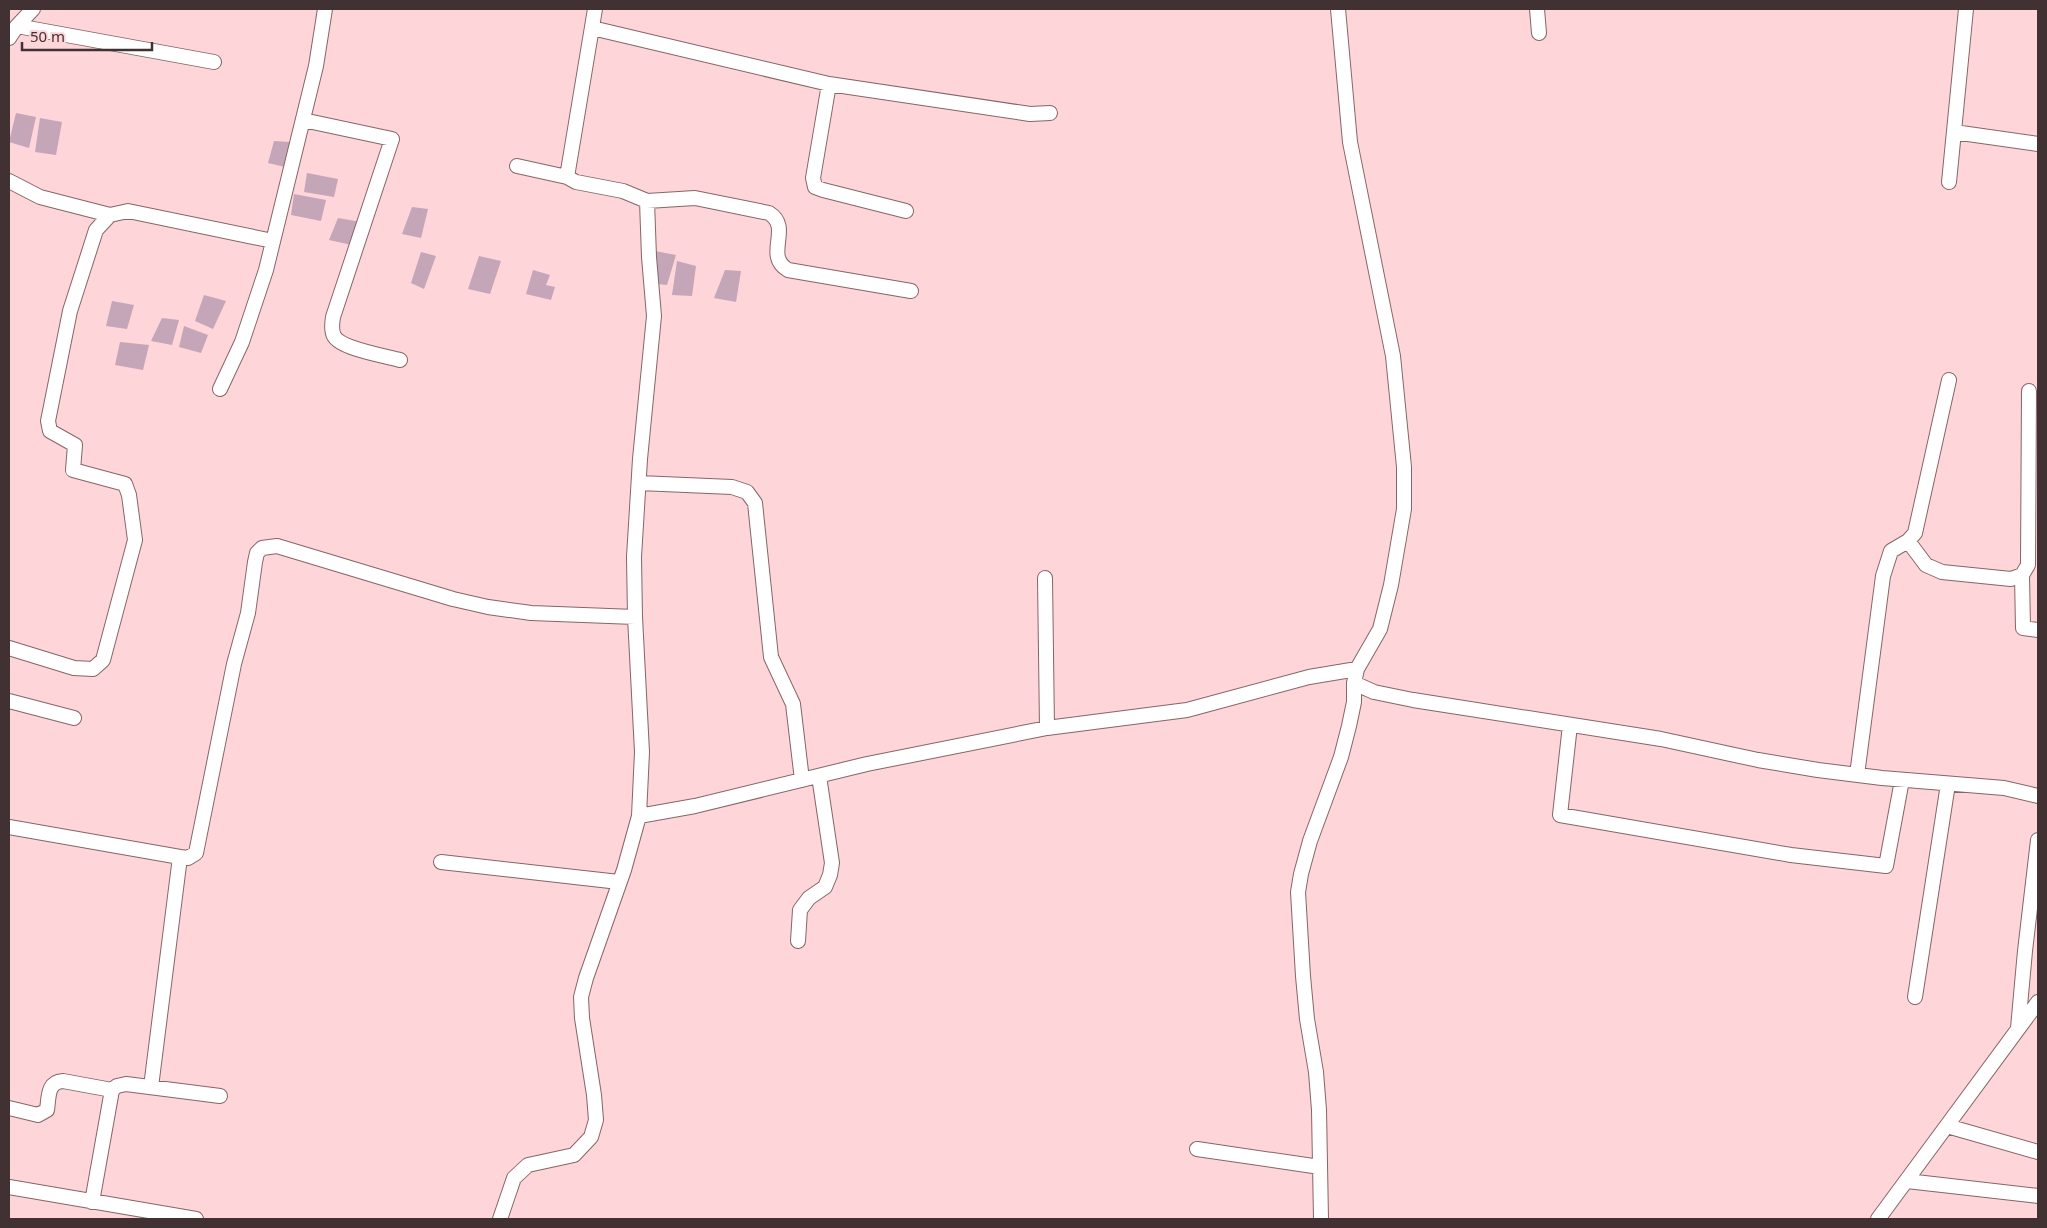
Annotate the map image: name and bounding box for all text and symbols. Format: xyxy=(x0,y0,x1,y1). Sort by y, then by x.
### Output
scale bar xyxy=(22,20,152,52)
text: 50 m xyxy=(30,26,65,46)

